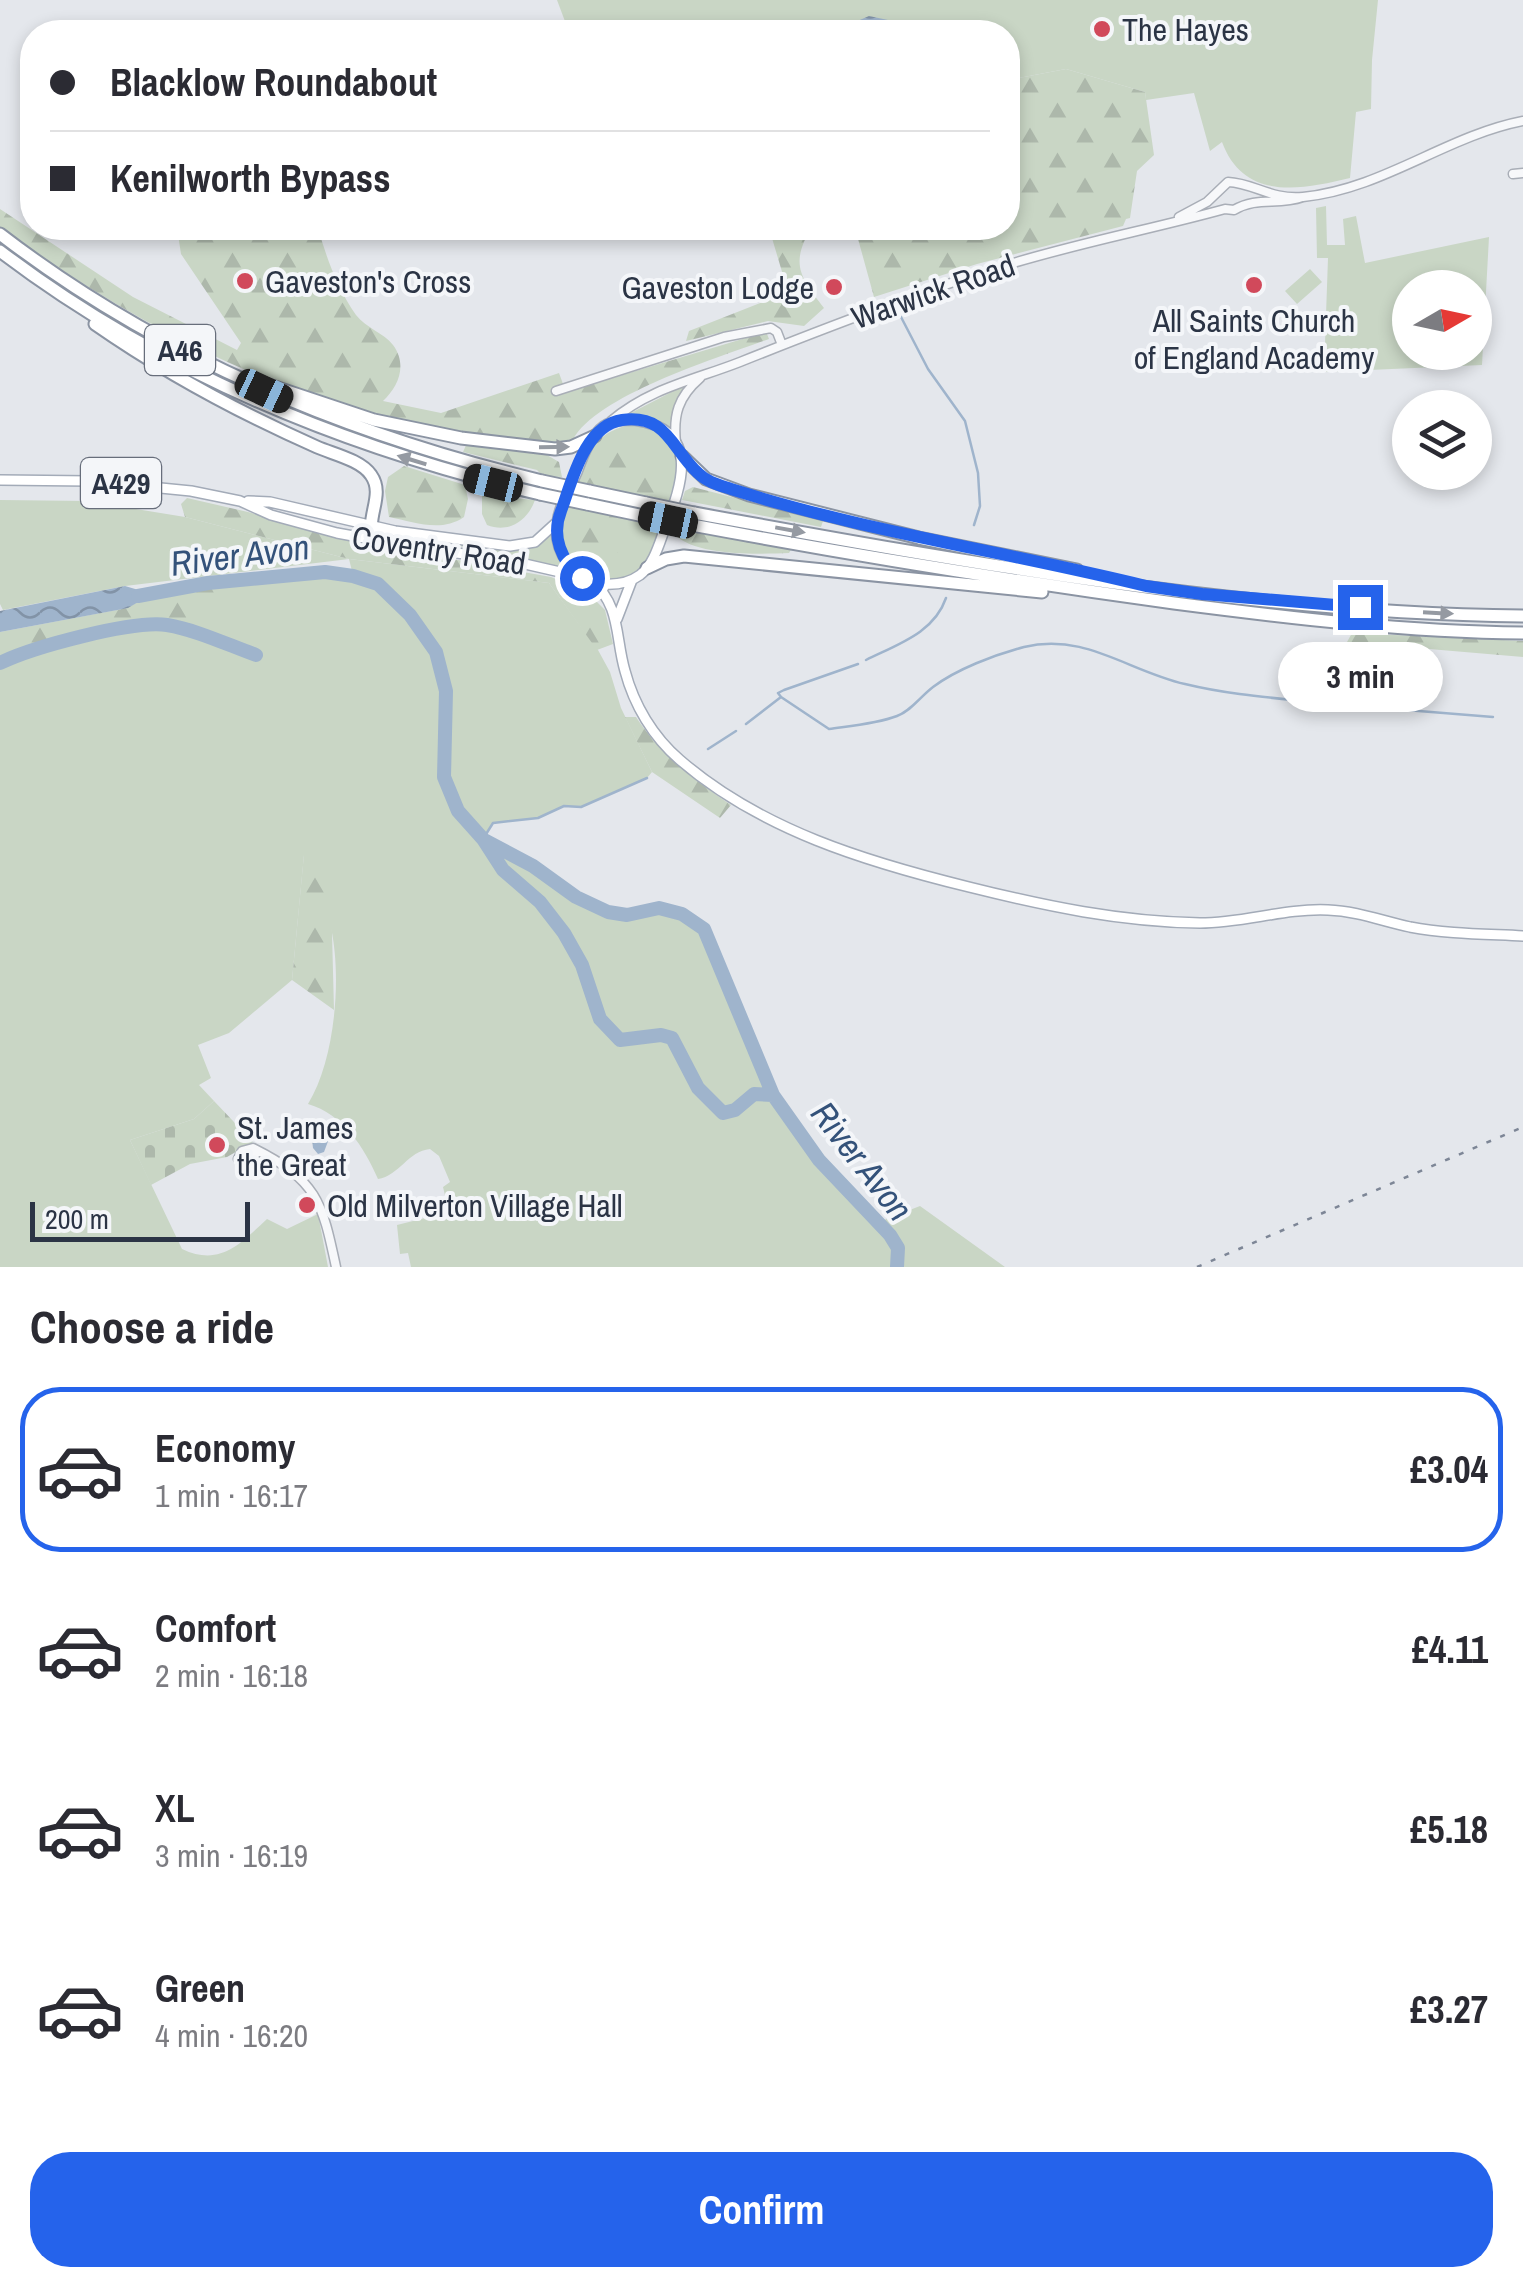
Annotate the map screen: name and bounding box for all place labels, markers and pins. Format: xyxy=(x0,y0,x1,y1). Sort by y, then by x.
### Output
place label: The Hayes xyxy=(1122,8,1249,51)
marker: The Hayes xyxy=(1091,18,1113,40)
place label: Gaveston's Cross xyxy=(265,260,471,303)
place label: Gaveston Lodge xyxy=(621,266,814,309)
marker: Gaveston's Cross xyxy=(234,270,256,292)
marker: All Saints Church of England Academy xyxy=(1243,274,1265,296)
marker: Gaveston Lodge xyxy=(823,276,845,298)
place label: All Saints Church of England Academy xyxy=(1134,299,1374,379)
place label: St. James the Great xyxy=(237,1106,354,1186)
marker: St. James the Great xyxy=(206,1134,228,1156)
place label: Old Milverton Village Hall xyxy=(327,1184,623,1227)
marker: Old Milverton Village Hall xyxy=(296,1194,318,1216)

